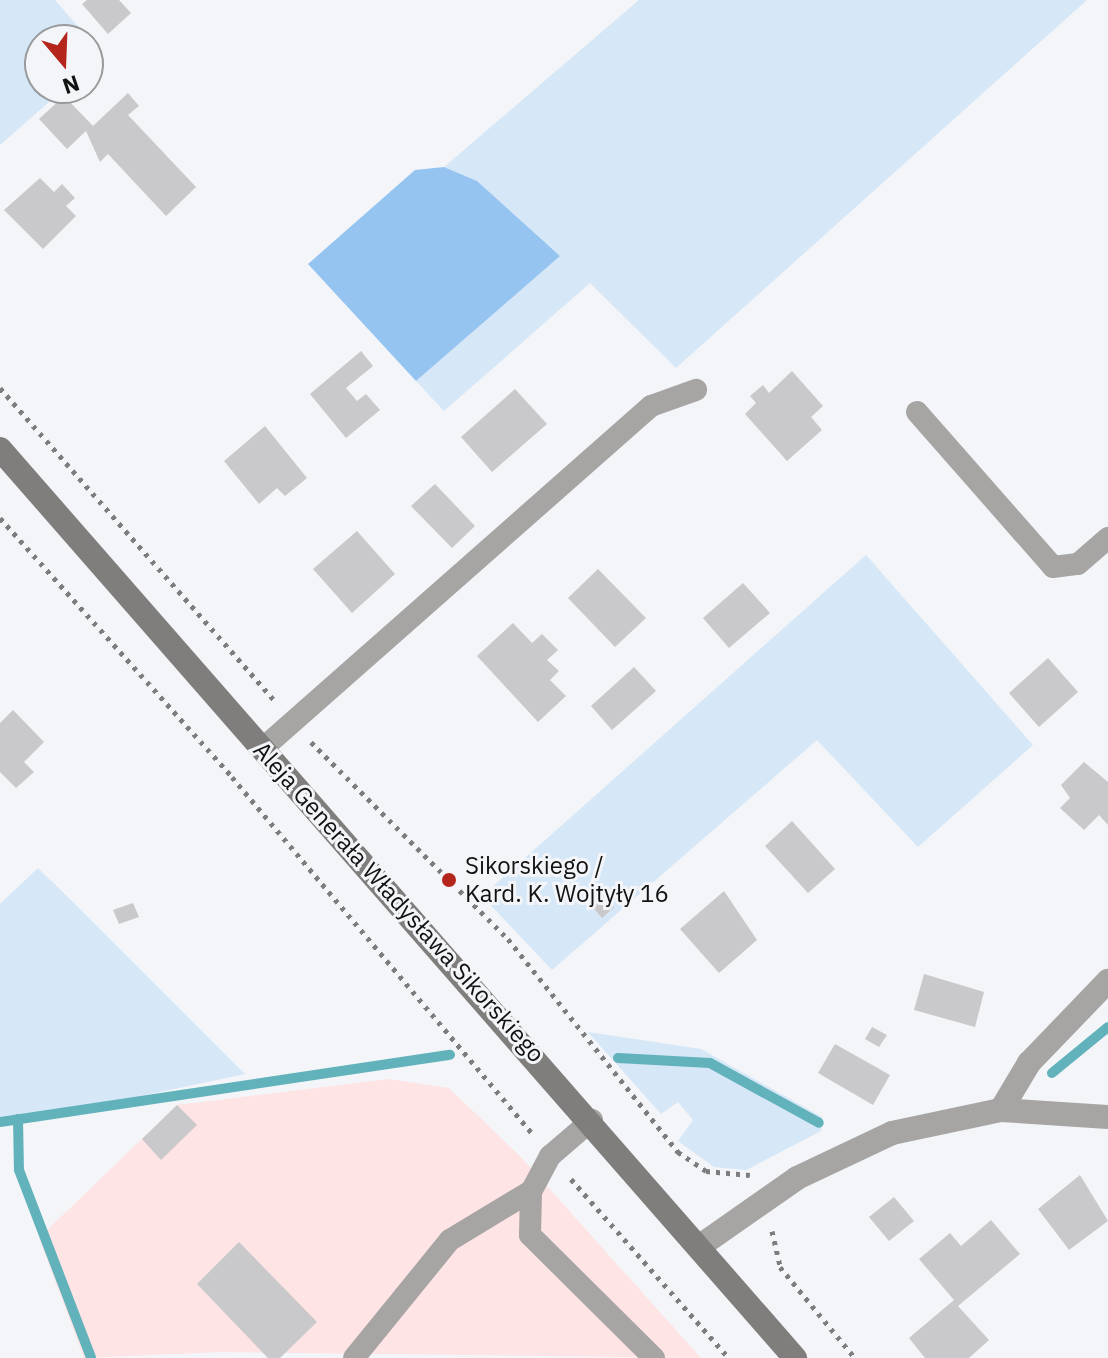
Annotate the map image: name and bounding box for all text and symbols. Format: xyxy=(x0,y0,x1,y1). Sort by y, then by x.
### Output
north arrow xyxy=(24,24,104,104)
text: N xyxy=(59,69,84,102)
street label: Aleja Generała Władysława Sikorskiego xyxy=(247,736,551,1068)
place label: Sikorskiego / Kard. K. Wojtyły 16 xyxy=(465,852,669,908)
marker: Sikorskiego / Kard. K. Wojtyły 16 xyxy=(440,871,458,889)

